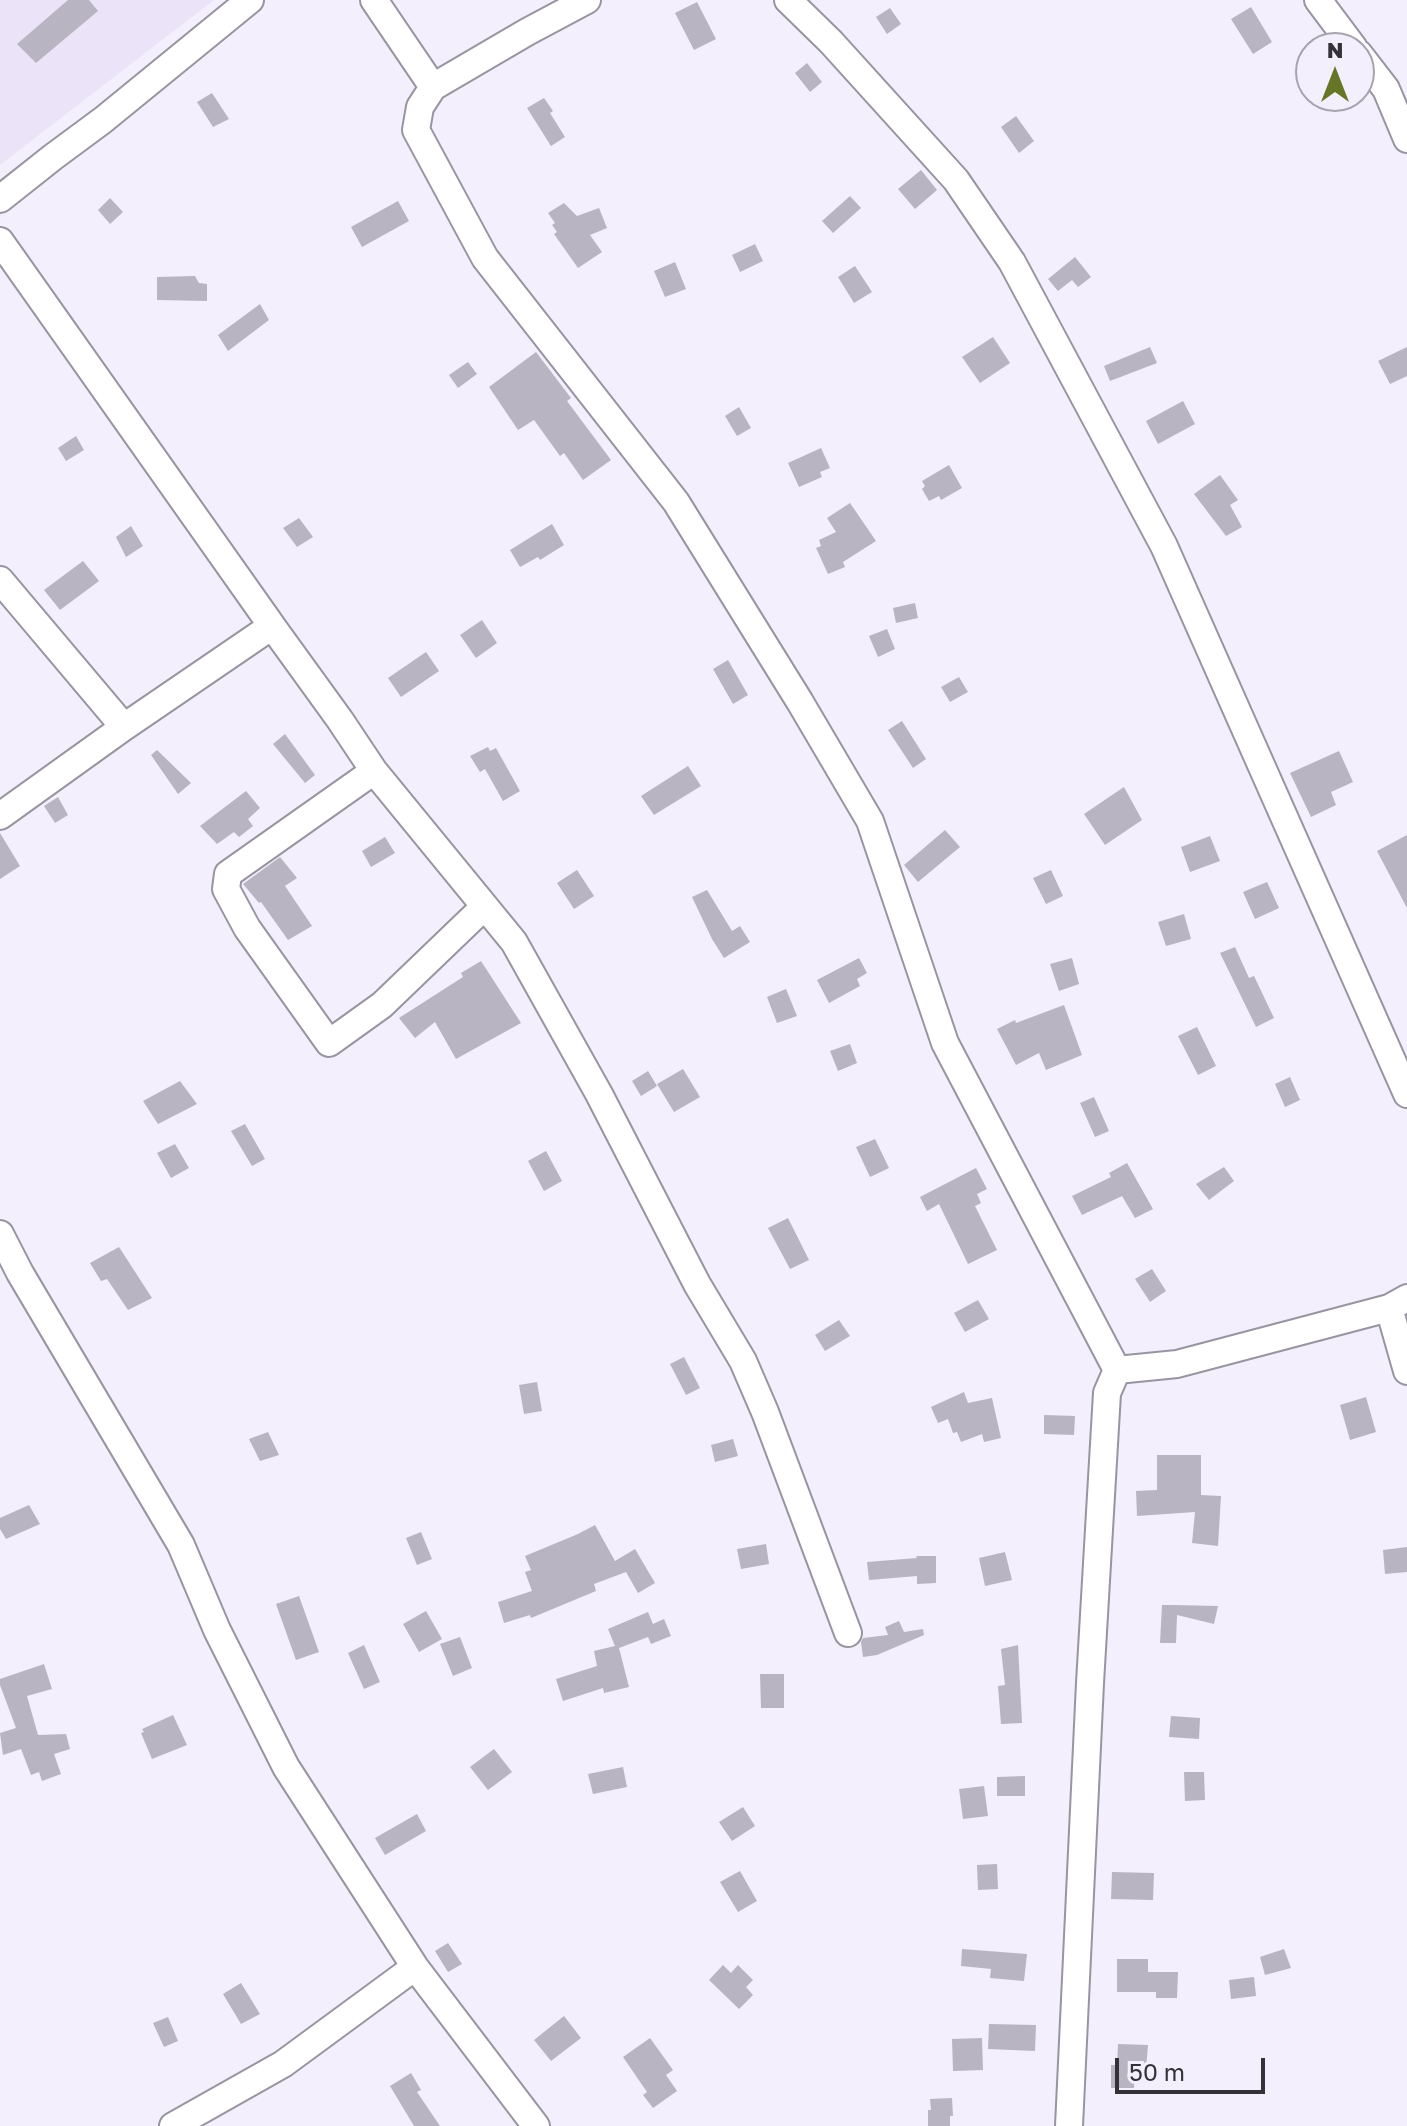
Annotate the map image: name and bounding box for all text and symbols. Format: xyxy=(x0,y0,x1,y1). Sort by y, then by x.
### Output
north arrow xyxy=(1295,32,1375,112)
text: N xyxy=(1327,36,1343,63)
scale bar xyxy=(1119,2042,1269,2092)
text: 50 m xyxy=(1129,2057,1185,2086)

